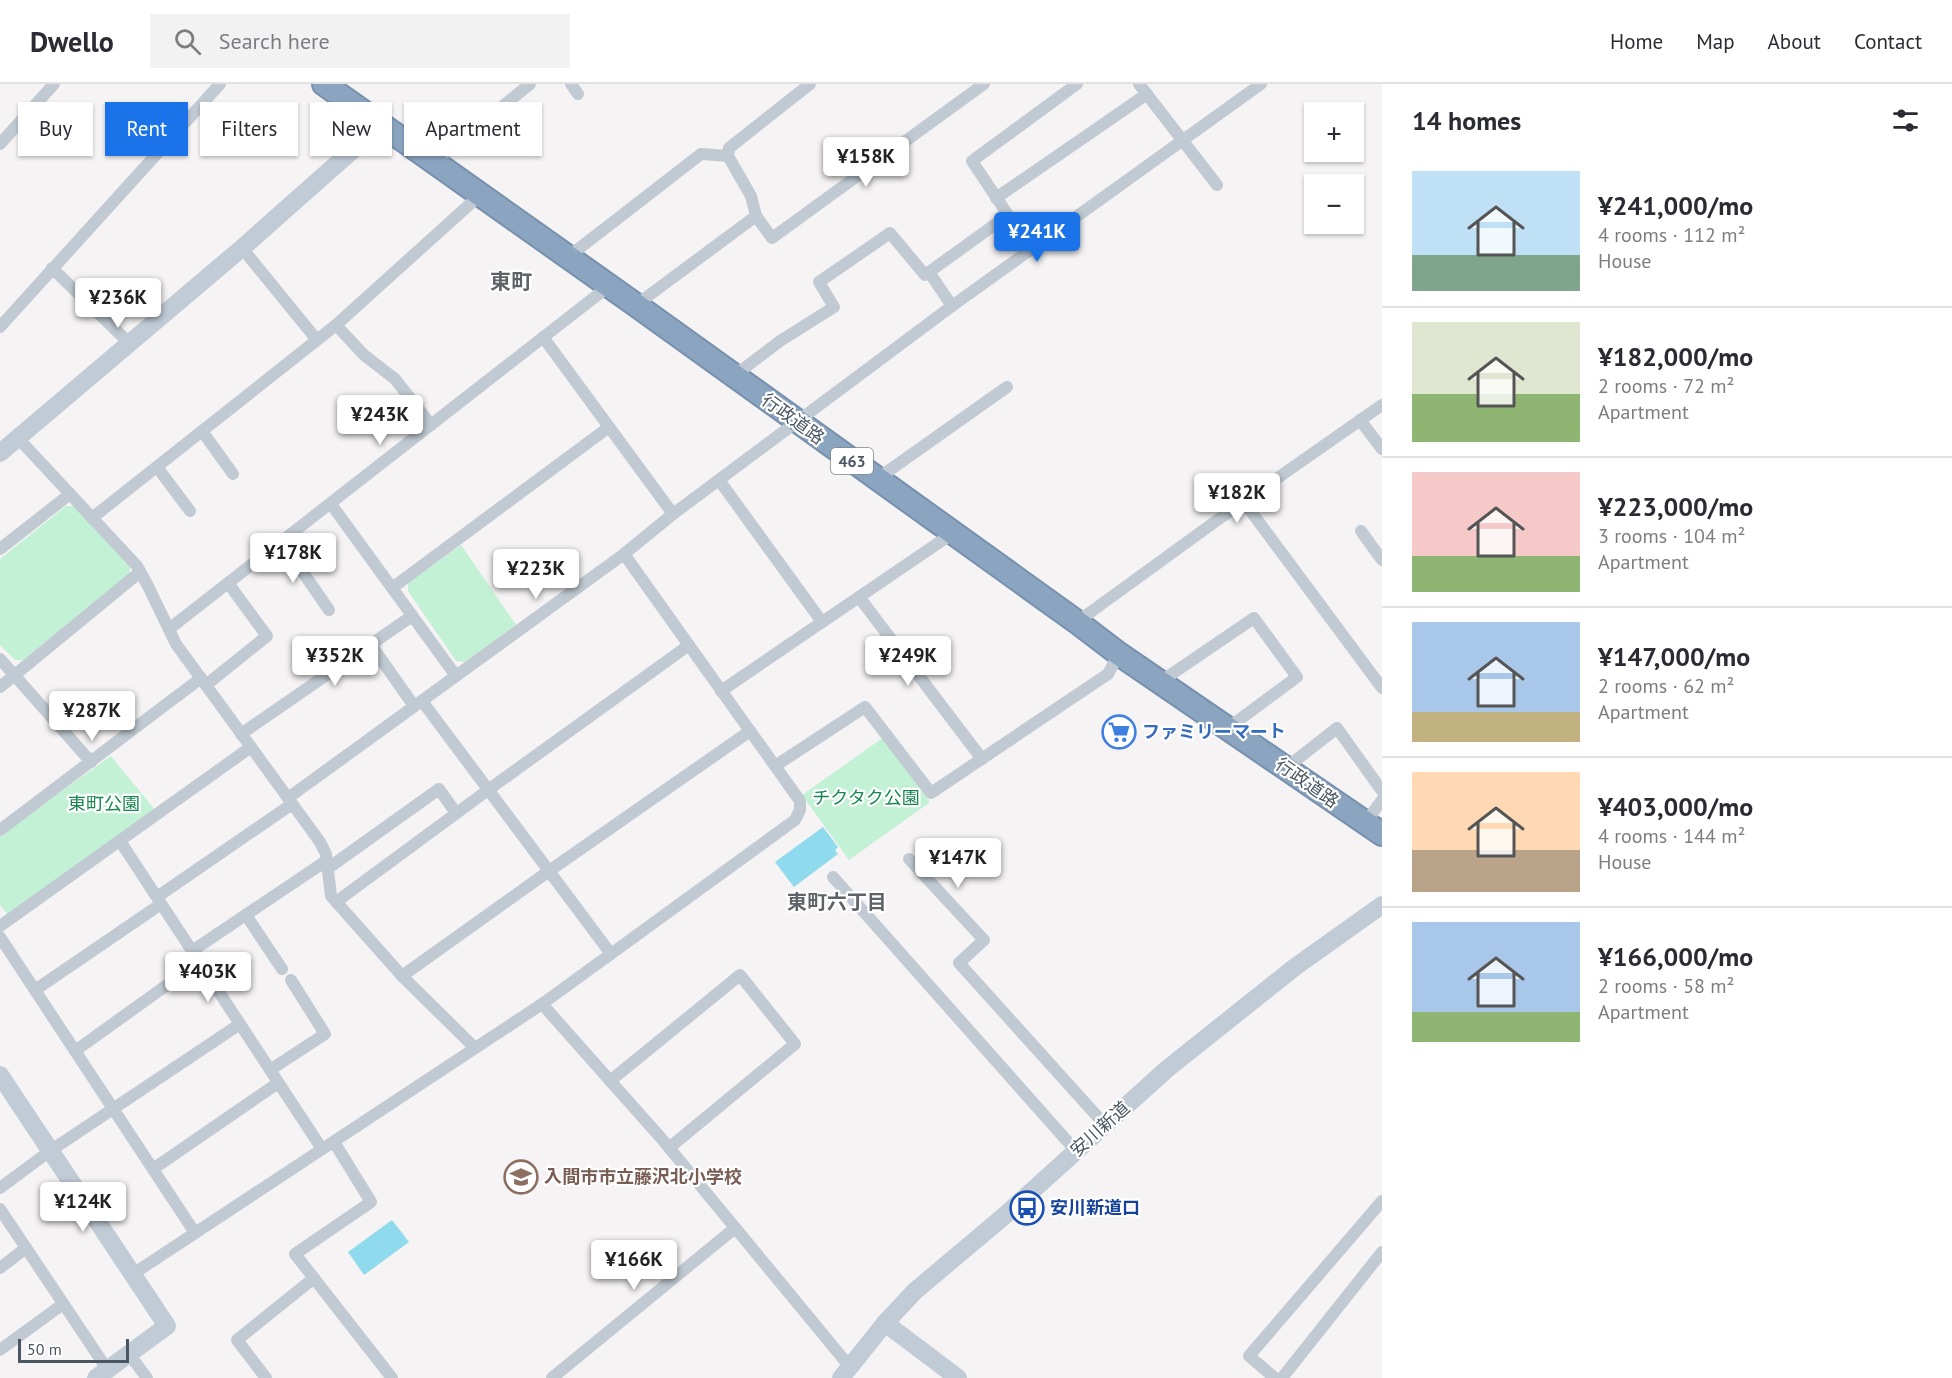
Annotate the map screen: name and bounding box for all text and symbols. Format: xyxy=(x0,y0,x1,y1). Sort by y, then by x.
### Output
search box xyxy=(150,14,570,68)
text: Dwello xyxy=(30,23,114,60)
icon: search xyxy=(171,25,204,58)
text: Search here xyxy=(219,27,330,55)
text: Home xyxy=(1610,28,1663,55)
text: Map xyxy=(1696,28,1735,55)
text: About xyxy=(1768,28,1821,55)
text: Contact xyxy=(1854,28,1922,55)
chip: Buy xyxy=(18,102,93,156)
chip: Rent xyxy=(105,102,188,156)
chip: Filters xyxy=(200,102,298,156)
chip: New xyxy=(310,102,392,156)
chip: Apartment xyxy=(404,102,542,156)
map controls xyxy=(1304,102,1364,234)
button: + xyxy=(1304,102,1364,162)
text: 14 homes xyxy=(1412,104,1521,137)
icon: filters xyxy=(1889,104,1922,137)
pin: ¥158K xyxy=(824,137,908,188)
text: ¥158K xyxy=(837,143,895,169)
button: − xyxy=(1304,174,1364,234)
text: ¥241,000/mo xyxy=(1598,189,1753,222)
icon: home xyxy=(1460,195,1532,267)
pin: ¥241K xyxy=(995,212,1079,263)
text: ¥241K xyxy=(1008,218,1066,244)
text: 4 rooms · 112 m² xyxy=(1598,222,1745,248)
text: House xyxy=(1598,248,1652,274)
district label: 東町 xyxy=(490,268,532,295)
pin: ¥236K xyxy=(76,278,160,329)
text: ¥236K xyxy=(89,284,147,310)
text: ¥182,000/mo xyxy=(1598,340,1753,373)
icon: home xyxy=(1460,346,1532,418)
text: 2 rooms · 72 m² xyxy=(1598,373,1734,399)
street label: 行政道路 xyxy=(757,388,829,449)
pin: ¥243K xyxy=(338,395,422,446)
text: Apartment xyxy=(1598,399,1689,425)
text: ¥243K xyxy=(351,401,409,427)
road number: 463 xyxy=(831,448,873,474)
pin: ¥182K xyxy=(1195,473,1279,524)
text: ¥182K xyxy=(1208,479,1266,505)
text: ¥223,000/mo xyxy=(1598,490,1753,523)
icon: home xyxy=(1460,496,1532,568)
text: 3 rooms · 104 m² xyxy=(1598,523,1745,549)
pin: ¥178K xyxy=(251,533,335,584)
text: ¥178K xyxy=(264,539,322,565)
pin: ¥223K xyxy=(494,549,578,600)
text: Apartment xyxy=(1598,549,1689,575)
text: ¥223K xyxy=(507,555,565,581)
pin: ¥352K xyxy=(293,636,377,687)
pin: ¥249K xyxy=(866,636,950,687)
text: ¥147,000/mo xyxy=(1598,640,1750,673)
text: ¥352K xyxy=(306,642,364,668)
text: ¥249K xyxy=(879,642,937,668)
icon: home xyxy=(1460,646,1532,718)
text: 2 rooms · 62 m² xyxy=(1598,673,1734,699)
pin: ¥287K xyxy=(50,691,134,742)
text: ¥287K xyxy=(63,697,121,723)
text: Apartment xyxy=(1598,699,1689,725)
supermarket icon: ファミリーマート xyxy=(1101,714,1137,750)
place label: ファミリーマート xyxy=(1142,720,1286,743)
street label: 行政道路 xyxy=(1271,753,1343,813)
park label: チクタク公園 xyxy=(812,786,920,809)
text: ¥403,000/mo xyxy=(1598,790,1753,823)
park label: 東町公園 xyxy=(68,792,140,815)
icon: home xyxy=(1460,796,1532,868)
text: 4 rooms · 144 m² xyxy=(1598,823,1745,849)
pin: ¥147K xyxy=(916,838,1000,889)
text: ¥147K xyxy=(929,844,987,870)
text: House xyxy=(1598,849,1652,875)
district label: 東町六丁目 xyxy=(787,889,887,915)
text: ¥166,000/mo xyxy=(1598,940,1753,973)
icon: home xyxy=(1460,946,1532,1018)
pin: ¥403K xyxy=(166,952,250,1003)
text: ¥403K xyxy=(179,958,237,984)
text: 2 rooms · 58 m² xyxy=(1598,973,1734,999)
text: Apartment xyxy=(1598,999,1689,1025)
street label: 安川新道 xyxy=(1065,1096,1134,1161)
school or university icon: 入間市市立藤沢北小学校 xyxy=(503,1159,539,1195)
place label: 入間市市立藤沢北小学校 xyxy=(544,1165,742,1188)
pin: ¥124K xyxy=(41,1182,125,1233)
text: ¥124K xyxy=(54,1188,112,1214)
bus stop icon: 安川新道口 xyxy=(1009,1190,1045,1226)
place label: 安川新道口 xyxy=(1050,1196,1140,1219)
pin: ¥166K xyxy=(592,1240,676,1291)
text: ¥166K xyxy=(605,1246,663,1272)
scale bar xyxy=(18,1336,129,1364)
text: 50 m xyxy=(27,1339,62,1359)

